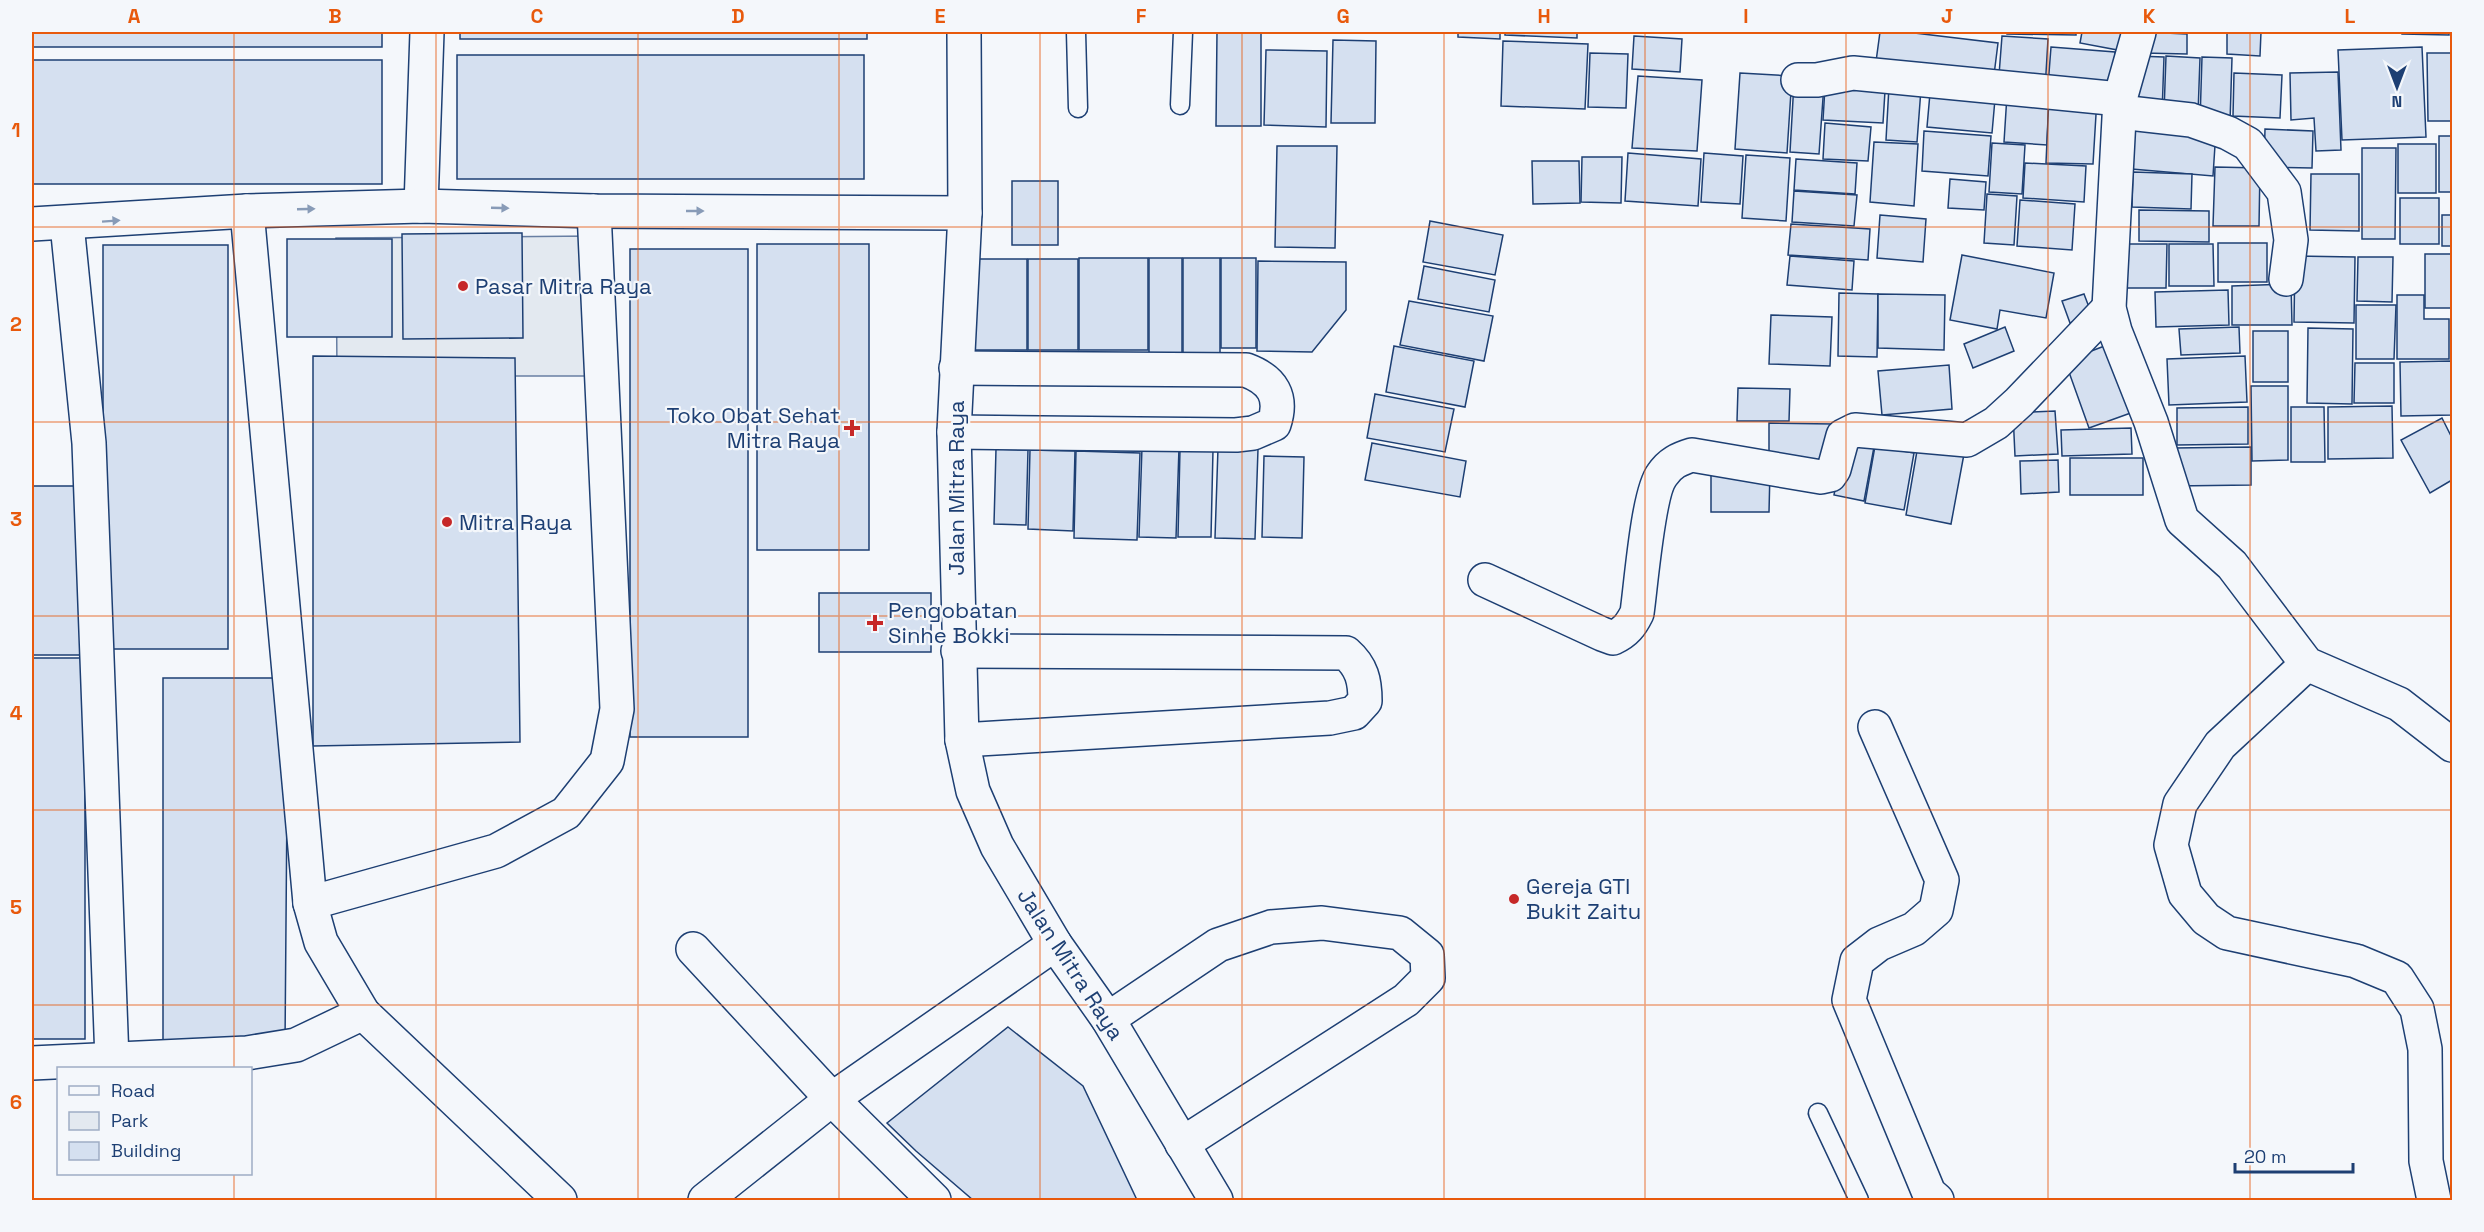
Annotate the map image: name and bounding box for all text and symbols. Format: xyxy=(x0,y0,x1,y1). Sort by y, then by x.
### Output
text: A xyxy=(128,3,141,29)
text: B xyxy=(328,3,342,29)
text: C xyxy=(531,3,544,29)
text: D xyxy=(731,3,745,29)
text: E xyxy=(934,3,946,29)
text: F xyxy=(1136,3,1147,29)
text: G xyxy=(1336,3,1350,29)
text: H xyxy=(1537,3,1551,29)
text: I xyxy=(1743,3,1749,29)
text: J xyxy=(1941,3,1953,29)
text: K xyxy=(2143,3,2156,29)
text: L xyxy=(2345,3,2356,29)
north arrow xyxy=(2367,57,2427,117)
text: N xyxy=(2392,91,2402,112)
text: 1 xyxy=(11,117,21,143)
one-way arrow xyxy=(491,203,510,213)
one-way arrow xyxy=(296,205,315,214)
one-way arrow xyxy=(686,206,705,216)
one-way arrow xyxy=(101,216,120,225)
place label: Pasar Mitra Raya xyxy=(475,272,652,300)
marker: Pasar Mitra Raya xyxy=(456,279,470,293)
text: 2 xyxy=(10,311,22,337)
street label: Jalan Mitra Raya xyxy=(942,400,970,576)
place label: Toko Obat Sehat Mitra Raya xyxy=(667,401,840,454)
marker: Toko Obat Sehat Mitra Raya xyxy=(845,421,859,435)
text: 3 xyxy=(10,506,22,532)
place label: Mitra Raya xyxy=(459,508,572,536)
marker: Mitra Raya xyxy=(440,515,454,529)
place label: Pengobatan Sinhe Bokki xyxy=(888,596,1017,649)
marker: Pengobatan Sinhe Bokki xyxy=(866,614,884,632)
text: 4 xyxy=(10,700,23,726)
place label: Gereja GTI Bukit Zaitu xyxy=(1526,872,1641,925)
street label: Jalan Mitra Raya xyxy=(1011,883,1131,1045)
marker: Gereja GTI Bukit Zaitu xyxy=(1507,892,1521,906)
text: 5 xyxy=(10,894,22,920)
legend xyxy=(57,1067,252,1175)
text: Road xyxy=(111,1079,155,1102)
text: 6 xyxy=(10,1089,22,1115)
text: Park xyxy=(111,1109,149,1132)
scale bar xyxy=(2235,1136,2354,1174)
text: Building xyxy=(111,1139,181,1162)
text: 20 m xyxy=(2244,1145,2287,1168)

